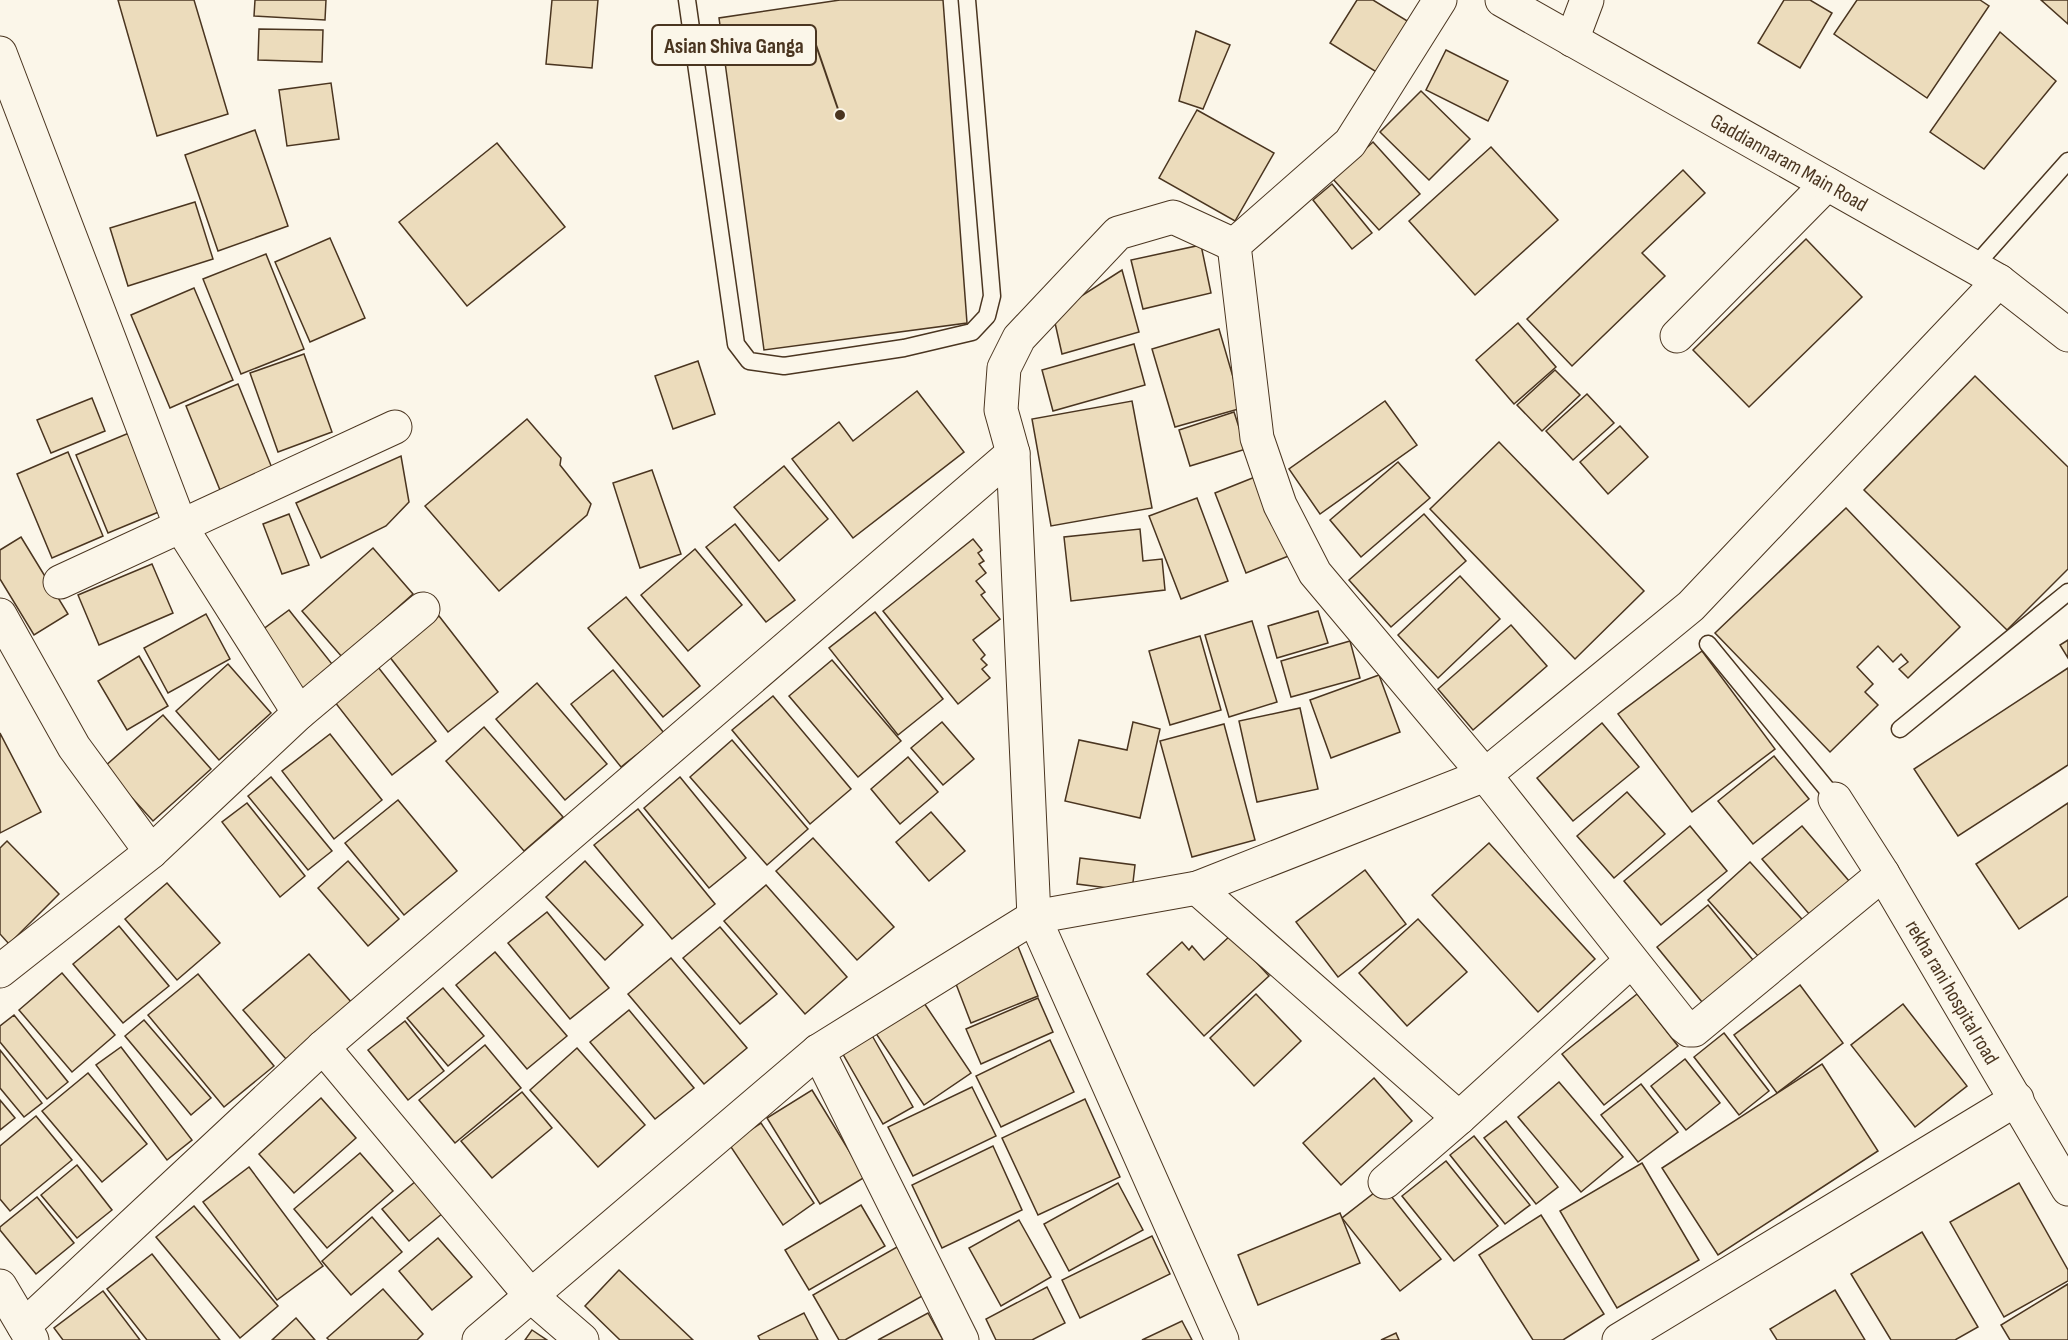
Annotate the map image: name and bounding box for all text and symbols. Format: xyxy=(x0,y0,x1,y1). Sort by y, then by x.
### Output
callout: Asian Shiva Ganga xyxy=(652,25,816,65)
text: Asian Shiva Ganga xyxy=(663,33,804,60)
street label: Gaddiannaram Main Road xyxy=(1706,109,1872,217)
street label: rekha rani hospital road xyxy=(1900,916,2004,1069)

